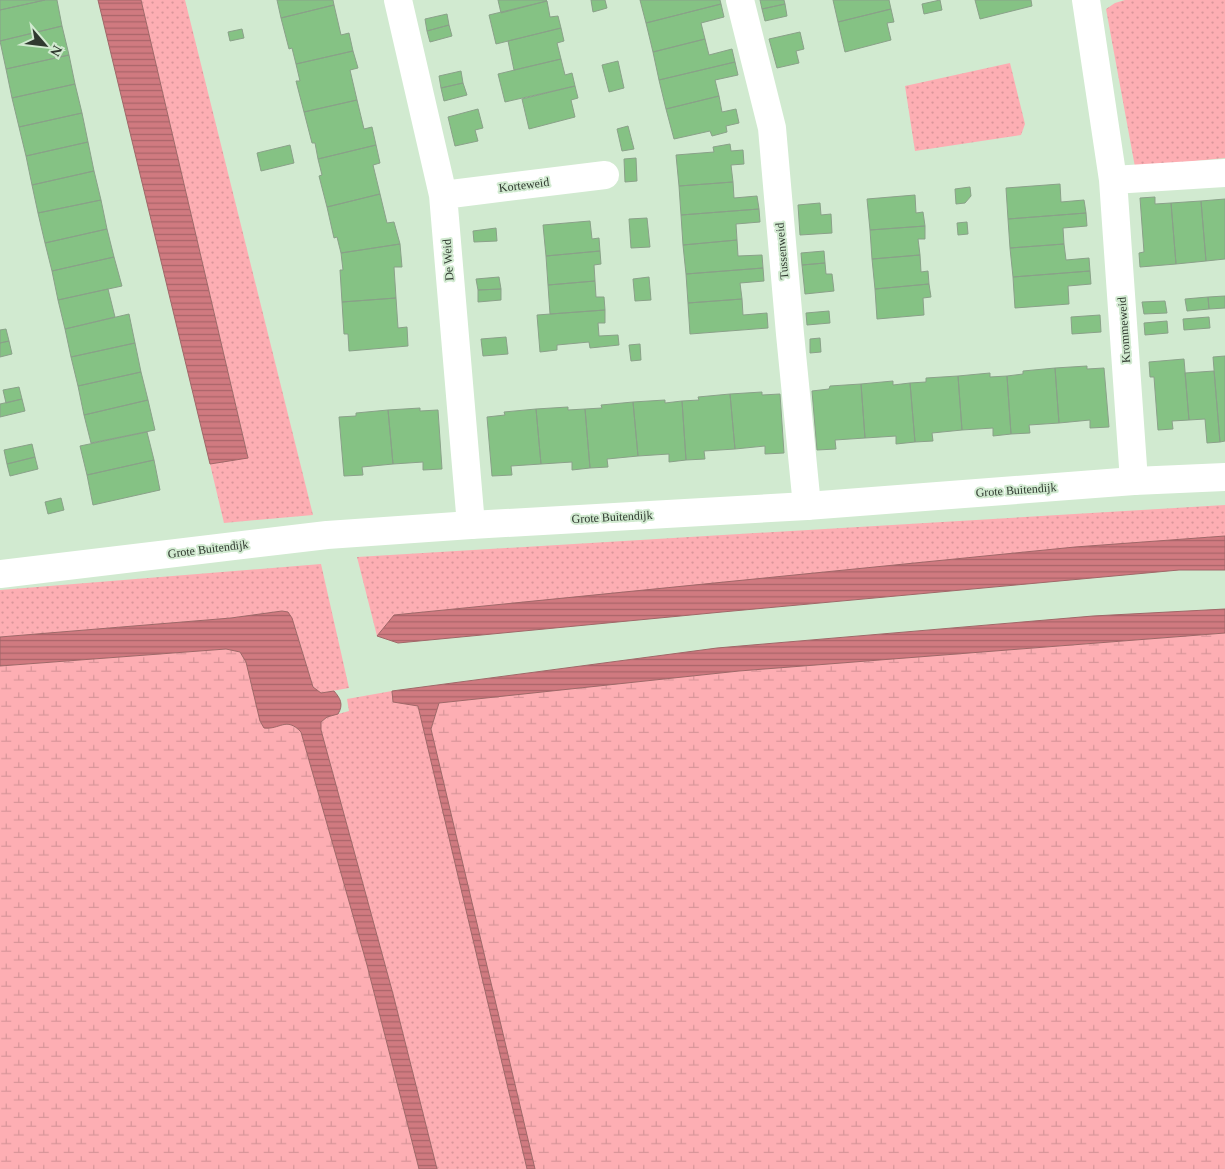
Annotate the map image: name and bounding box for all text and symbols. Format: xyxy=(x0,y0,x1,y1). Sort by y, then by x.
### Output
north arrow xyxy=(20,20,70,70)
text: N xyxy=(47,43,65,59)
street label: Korteweid xyxy=(498,175,550,195)
street label: Tussenweid xyxy=(773,222,791,280)
street label: De Weid xyxy=(440,239,456,281)
street label: Krommeweid xyxy=(1115,297,1133,363)
street label: Grote Buitendijk xyxy=(975,480,1057,500)
street label: Grote Buitendijk xyxy=(571,508,653,526)
street label: Grote Buitendijk xyxy=(167,537,249,561)

